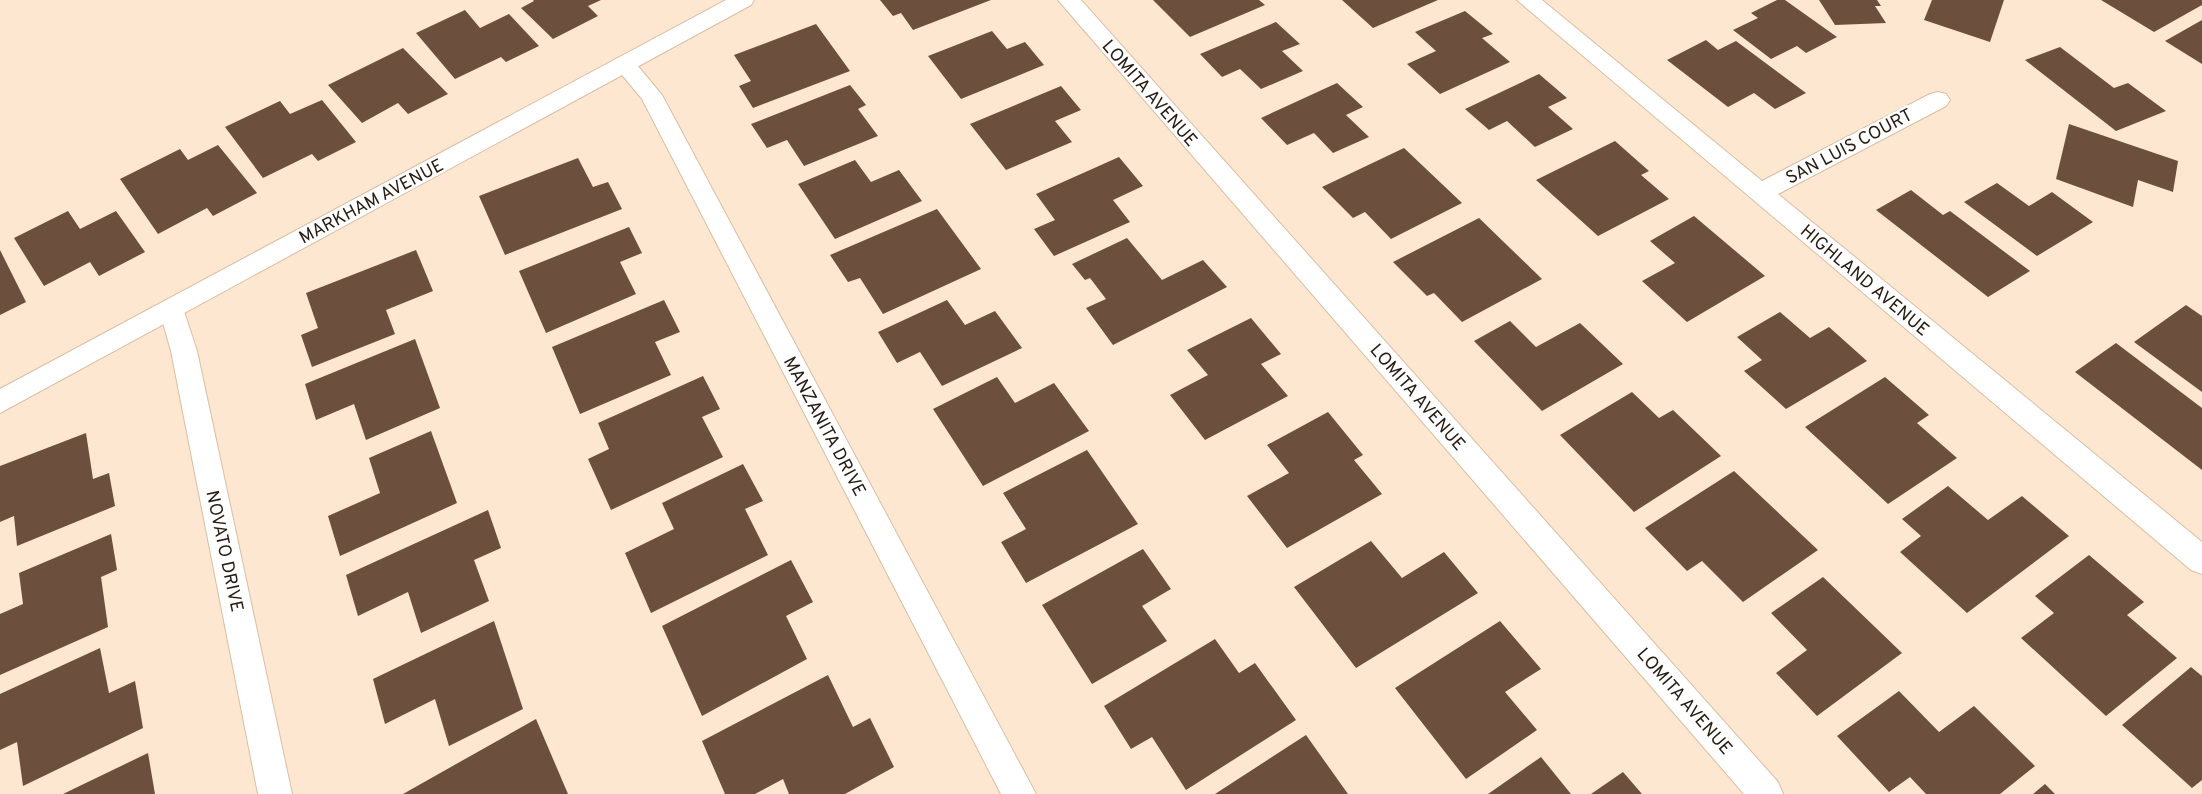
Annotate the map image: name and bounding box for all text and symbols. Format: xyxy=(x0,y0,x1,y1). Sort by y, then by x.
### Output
street label: LOMITA AVENUE xyxy=(1096,36,1202,152)
street label: SAN LUIS COURT xyxy=(1782,104,1917,190)
street label: MARKHAM AVENUE xyxy=(295,155,448,250)
street label: HIGHLAND AVENUE xyxy=(1795,220,1933,342)
street label: LOMITA AVENUE xyxy=(1364,340,1470,456)
street label: MANZANITA DRIVE xyxy=(777,353,870,501)
street label: NOVATO DRIVE xyxy=(199,488,248,614)
street label: LOMITA AVENUE xyxy=(1631,644,1737,760)

